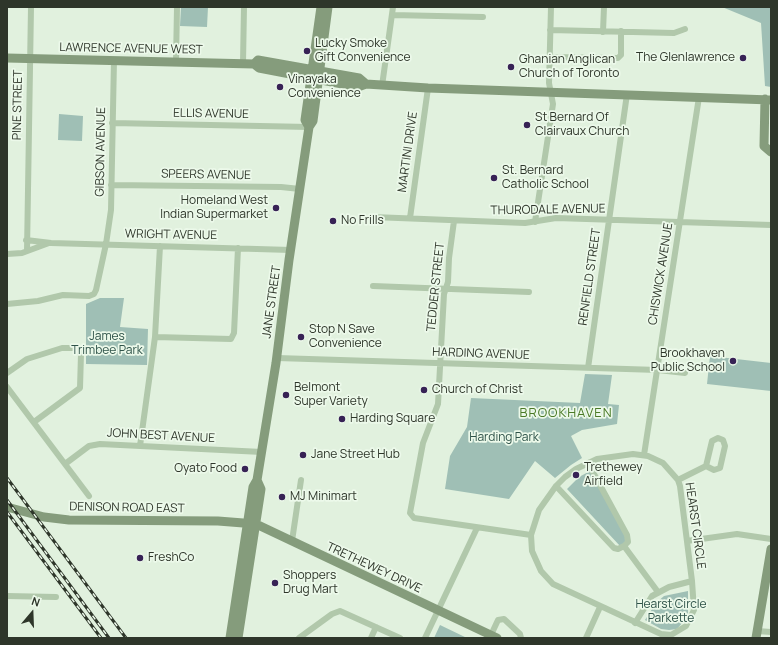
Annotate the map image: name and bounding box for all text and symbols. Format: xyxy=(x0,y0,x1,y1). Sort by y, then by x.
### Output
place label: Lucky Smoke Gift Convenience xyxy=(315,37,411,65)
street label: LAWRENCE AVENUE WEST xyxy=(59,41,203,57)
marker: Lucky Smoke Gift Convenience xyxy=(302,46,312,56)
place label: The Glenlawrence xyxy=(636,51,735,65)
place label: Ghanian Anglican Church of Toronto xyxy=(519,53,619,81)
marker: The Glenlawrence xyxy=(738,53,748,63)
marker: Ghanian Anglican Church of Toronto xyxy=(506,62,516,72)
street label: PINE STREET xyxy=(10,70,26,140)
place label: Vinayaka Convenience xyxy=(288,73,361,101)
marker: Vinayaka Convenience xyxy=(275,82,285,92)
street label: ELLIS AVENUE xyxy=(173,106,249,122)
street label: GIBSON AVENUE xyxy=(93,107,109,197)
street label: MARTINI DRIVE xyxy=(395,111,421,193)
place label: St Bernard Of Clairvaux Church xyxy=(535,111,629,139)
marker: St Bernard Of Clairvaux Church xyxy=(522,120,532,130)
place label: St. Bernard Catholic School xyxy=(502,164,589,192)
street label: SPEERS AVENUE xyxy=(161,167,251,183)
marker: St. Bernard Catholic School xyxy=(489,173,499,183)
place label: Homeland West Indian Supermarket xyxy=(160,194,268,222)
street label: THURODALE AVENUE xyxy=(490,202,606,218)
marker: Homeland West Indian Supermarket xyxy=(271,203,281,213)
place label: No Frills xyxy=(341,214,384,228)
marker: No Frills xyxy=(328,216,338,226)
street label: CHISWICK AVENUE xyxy=(646,222,676,326)
street label: WRIGHT AVENUE xyxy=(125,227,217,243)
street label: RENFIELD STREET xyxy=(576,228,604,326)
street label: TEDDER STREET xyxy=(424,242,448,332)
street label: JANE STREET xyxy=(260,265,284,339)
place label: Stop N Save Convenience xyxy=(309,323,382,351)
park label: James Trimbee Park xyxy=(71,330,143,358)
marker: Stop N Save Convenience xyxy=(296,332,306,342)
street label: HARDING AVENUE xyxy=(432,345,530,363)
place label: Brookhaven Public School xyxy=(651,347,725,375)
marker: Brookhaven Public School xyxy=(728,356,738,366)
place label: Belmont Super Variety xyxy=(294,381,368,409)
place label: Church of Christ xyxy=(432,383,523,397)
marker: Church of Christ xyxy=(419,385,429,395)
marker: Belmont Super Variety xyxy=(281,390,291,400)
district label: BROOKHAVEN xyxy=(519,405,613,421)
place label: Harding Square xyxy=(350,412,435,426)
marker: Harding Square xyxy=(337,414,347,424)
street label: JOHN BEST AVENUE xyxy=(107,426,215,446)
park label: Harding Park xyxy=(469,431,539,445)
place label: Jane Street Hub xyxy=(311,448,400,462)
marker: Jane Street Hub xyxy=(298,450,308,460)
place label: Trethewey Airfield xyxy=(584,461,643,489)
place label: Oyato Food xyxy=(174,462,237,476)
marker: Oyato Food xyxy=(240,464,250,474)
marker: Trethewey Airfield xyxy=(571,470,581,480)
street label: HEARST CIRCLE xyxy=(682,482,708,570)
place label: MJ Minimart xyxy=(290,490,357,504)
marker: MJ Minimart xyxy=(277,492,287,502)
street label: DENISON ROAD EAST xyxy=(69,500,185,516)
street label: TRETHEWEY DRIVE xyxy=(324,540,424,596)
place label: FreshCo xyxy=(148,551,194,565)
marker: FreshCo xyxy=(135,553,145,563)
place label: Shoppers Drug Mart xyxy=(283,569,338,597)
marker: Shoppers Drug Mart xyxy=(270,578,280,588)
north arrow xyxy=(12,593,52,633)
text: N xyxy=(30,593,42,610)
park label: Hearst Circle Parkette xyxy=(635,598,707,626)

